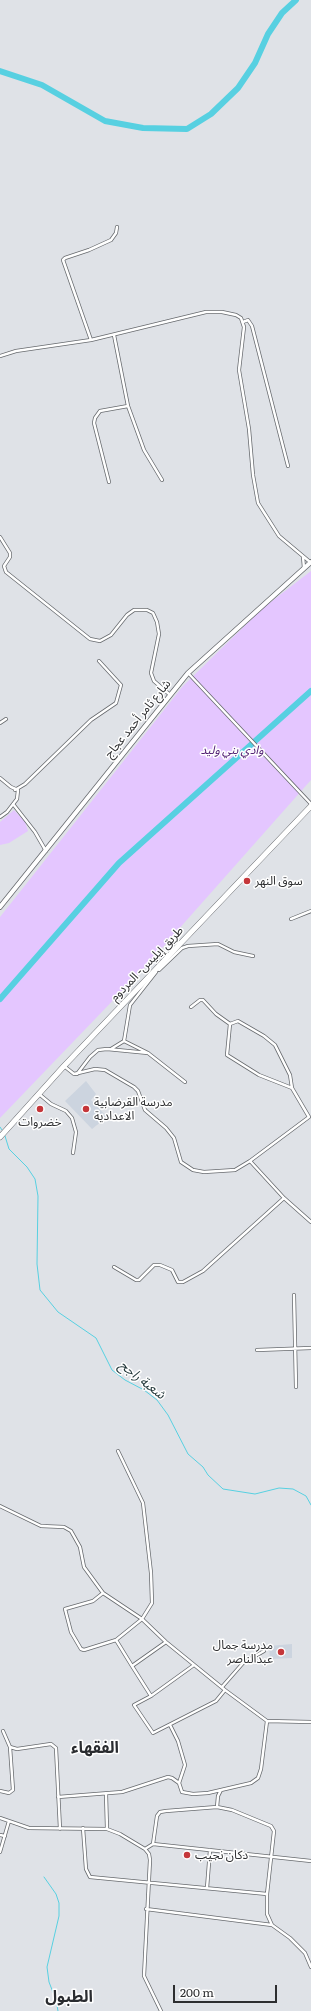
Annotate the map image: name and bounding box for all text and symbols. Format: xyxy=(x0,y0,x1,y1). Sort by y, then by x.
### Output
street label: شارع ثامر أحمد عجاج xyxy=(102,677,174,761)
park label: وادي بني وليد xyxy=(200,743,264,757)
place label: سوق النهر xyxy=(255,874,303,888)
marker: سوق النهر xyxy=(242,876,252,886)
street label: طريق إيليس- المردوم xyxy=(108,923,186,1005)
place label: مدرسة القرضابية الاعدادية xyxy=(94,1095,173,1123)
marker: خضروات xyxy=(35,1104,45,1114)
marker: مدرسة القرضابية الاعدادية xyxy=(81,1104,91,1114)
place label: خضروات xyxy=(18,1115,62,1129)
water label: شعبة راجح xyxy=(116,1357,168,1403)
place label: مدرسة جمال عبدالناصر xyxy=(213,1638,273,1666)
marker: مدرسة جمال عبدالناصر xyxy=(276,1647,286,1657)
district label: الفقهاء xyxy=(71,1738,119,1758)
place label: دكان نجيب xyxy=(195,1848,248,1862)
marker: دكان نجيب xyxy=(182,1850,192,1860)
scale bar xyxy=(175,1977,279,2003)
text: 200 m xyxy=(180,1983,214,2001)
district label: الطبول xyxy=(45,1987,93,2007)

